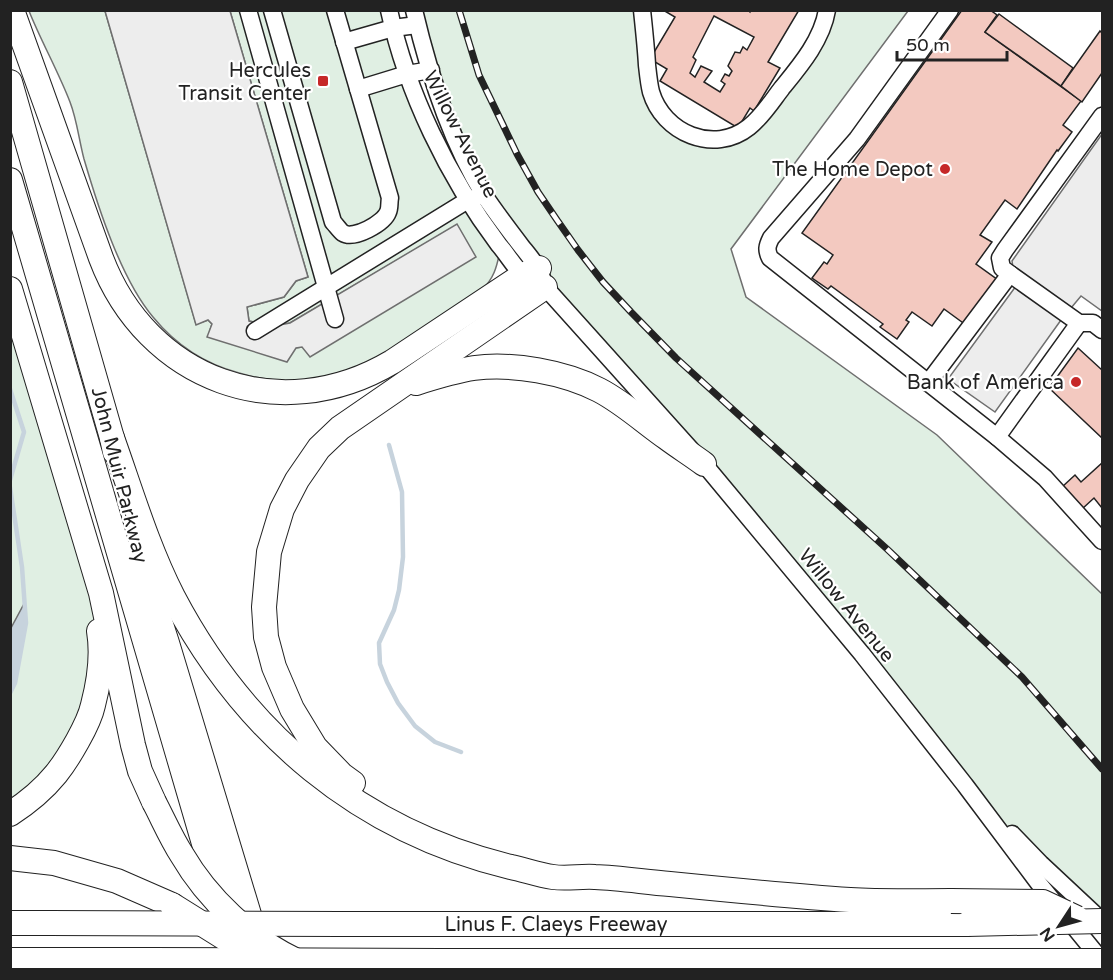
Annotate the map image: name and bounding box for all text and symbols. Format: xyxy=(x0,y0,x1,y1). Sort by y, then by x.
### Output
scale bar xyxy=(897,24,1006,62)
text: 50 m xyxy=(906,34,950,56)
place label: Hercules Transit Center xyxy=(178,59,311,106)
street label: Willow Avenue xyxy=(418,67,502,202)
marker: Hercules Transit Center xyxy=(316,74,330,88)
place label: The Home Depot xyxy=(772,158,933,182)
marker: The Home Depot xyxy=(938,162,952,176)
place label: Bank of America xyxy=(907,371,1064,395)
marker: Bank of America xyxy=(1069,375,1083,389)
street label: John Muir Parkway xyxy=(86,385,153,566)
street label: Willow Avenue xyxy=(793,544,899,667)
north arrow xyxy=(1029,896,1089,956)
street label: Linus F. Claeys Freeway xyxy=(445,913,668,937)
text: N xyxy=(1036,923,1060,945)

